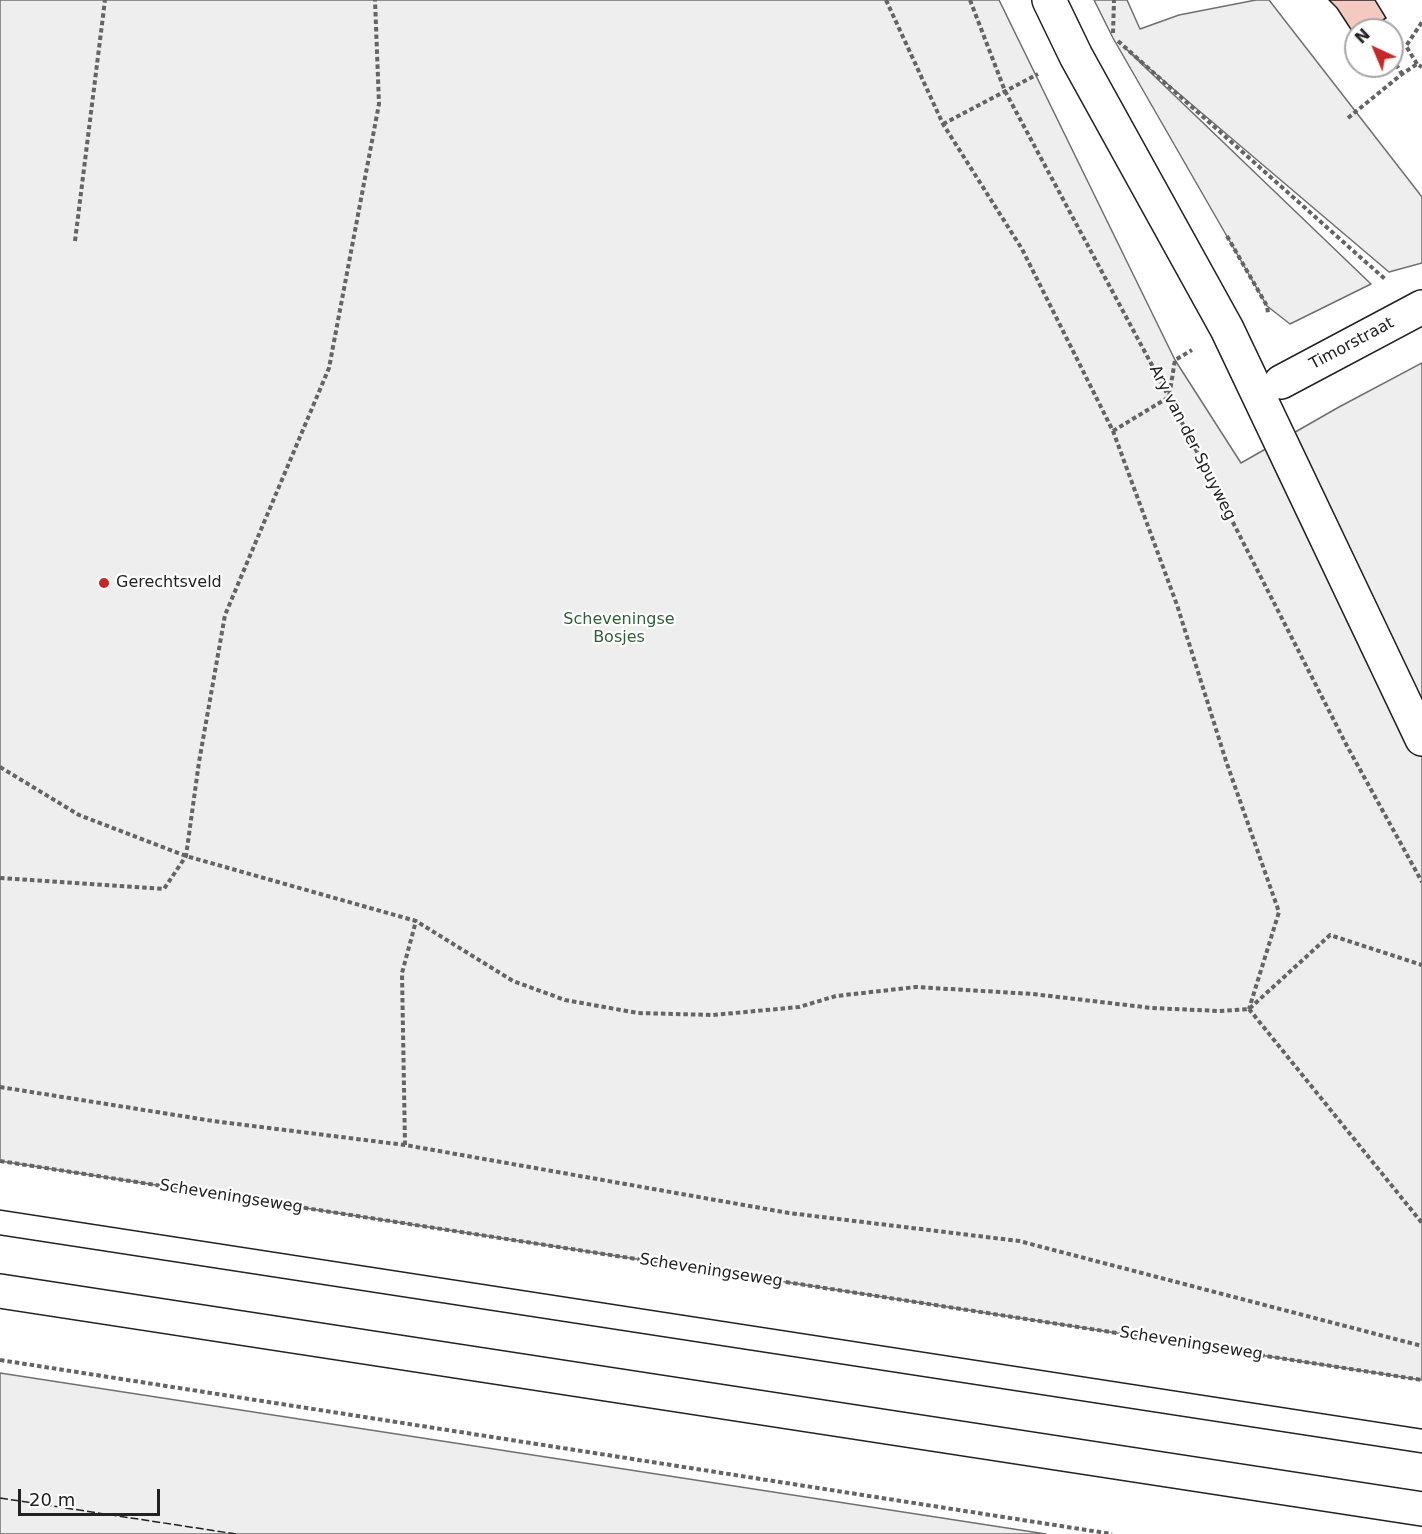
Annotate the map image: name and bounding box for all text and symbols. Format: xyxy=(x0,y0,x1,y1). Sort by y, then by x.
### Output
north arrow xyxy=(1344,18,1404,78)
text: N xyxy=(1351,25,1374,48)
street label: Timorstraat xyxy=(1307,314,1397,374)
street label: Ary van der Spuyweg xyxy=(1145,362,1239,524)
place label: Gerechtsveld xyxy=(116,573,222,593)
marker: Gerechtsveld xyxy=(97,576,111,590)
park label: Scheveningse Bosjes xyxy=(563,610,675,648)
street label: Scheveningseweg xyxy=(158,1176,304,1218)
street label: Scheveningseweg xyxy=(638,1250,784,1292)
street label: Scheveningseweg xyxy=(1118,1323,1264,1365)
scale bar xyxy=(21,1477,164,1515)
text: 20 m xyxy=(29,1489,75,1510)

